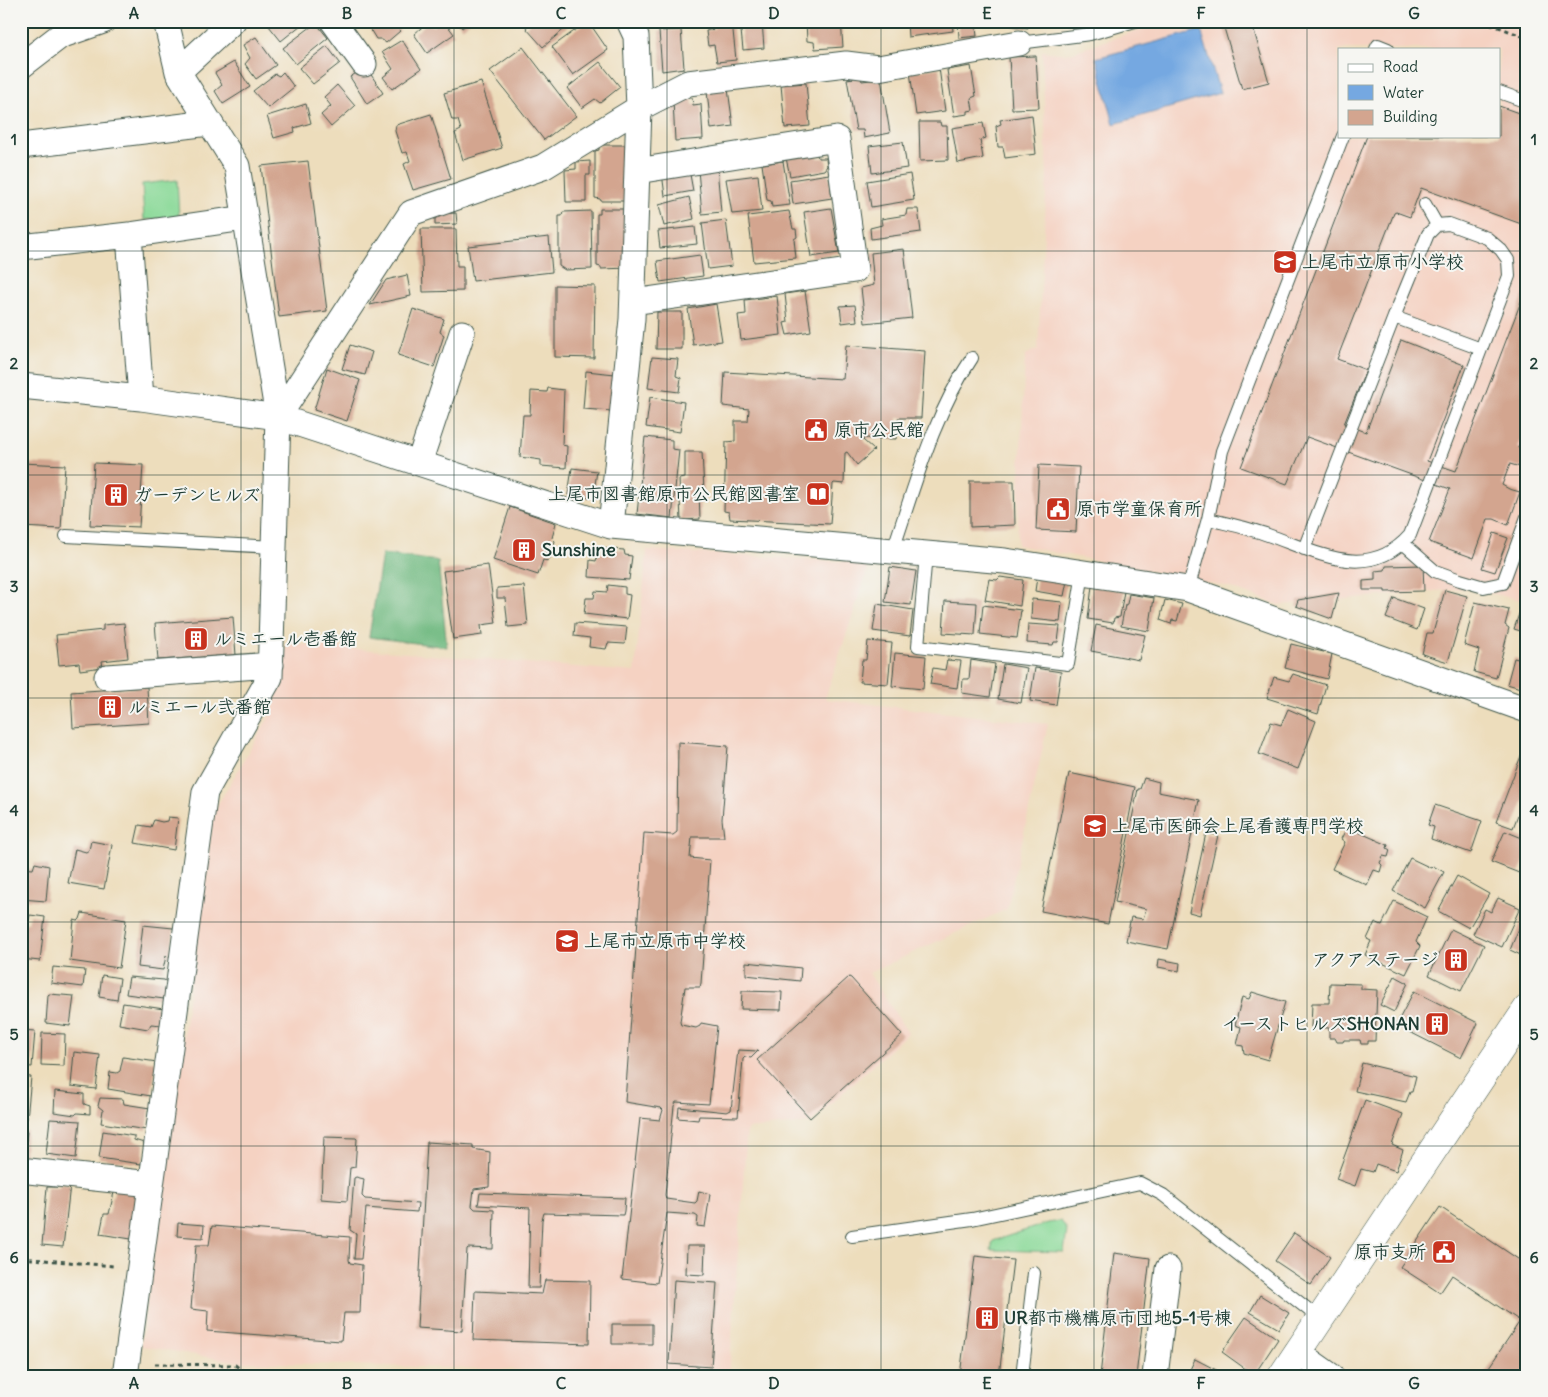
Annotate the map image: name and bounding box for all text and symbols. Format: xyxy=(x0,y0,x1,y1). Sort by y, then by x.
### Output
text: A xyxy=(129,3,139,23)
text: B xyxy=(342,3,353,23)
text: C xyxy=(556,3,567,23)
text: D xyxy=(768,3,780,23)
text: E xyxy=(982,3,992,23)
text: F xyxy=(1196,3,1206,23)
text: G xyxy=(1408,3,1420,23)
legend xyxy=(1338,48,1500,138)
text: Road xyxy=(1383,57,1418,76)
text: Water xyxy=(1383,83,1424,102)
text: Building xyxy=(1383,107,1438,126)
text: 1 xyxy=(11,129,17,149)
text: 1 xyxy=(1531,129,1537,149)
school or university icon: 上尾市立原市小学校 xyxy=(1272,249,1298,275)
place label: 上尾市立原市小学校 xyxy=(1302,250,1464,273)
text: 2 xyxy=(10,353,19,373)
text: 2 xyxy=(1530,353,1539,373)
public building icon: 原市公民館 xyxy=(803,417,829,443)
place label: 原市公民館 xyxy=(834,418,924,441)
library icon: 上尾市図書館原市公民館図書室 xyxy=(805,481,831,507)
building icon: ガーデンヒルズ xyxy=(103,482,129,508)
place label: 上尾市図書館原市公民館図書室 xyxy=(548,482,800,505)
place label: ガーデンヒルズ xyxy=(134,483,260,506)
public building icon: 原市学童保育所 xyxy=(1045,496,1071,522)
place label: 原市学童保育所 xyxy=(1076,497,1202,520)
building icon: Sunshine xyxy=(511,537,537,563)
place label: Sunshine xyxy=(542,538,616,561)
text: 3 xyxy=(9,576,19,596)
text: 3 xyxy=(1529,576,1539,596)
building icon: ルミエール壱番館 xyxy=(183,626,209,652)
place label: ルミエール壱番館 xyxy=(214,627,357,650)
building icon: ルミエール弐番館 xyxy=(97,694,123,720)
place label: ルミエール弐番館 xyxy=(128,695,271,718)
text: 4 xyxy=(9,800,19,820)
text: 4 xyxy=(1529,800,1539,820)
school or university icon: 上尾市医師会上尾看護専門学校 xyxy=(1082,813,1108,839)
place label: 上尾市医師会上尾看護専門学校 xyxy=(1112,814,1364,837)
school or university icon: 上尾市立原市中学校 xyxy=(554,928,580,954)
place label: 上尾市立原市中学校 xyxy=(584,929,746,952)
building icon: アクアステージ xyxy=(1443,947,1469,973)
place label: アクアステージ xyxy=(1312,948,1438,971)
building icon: イーストヒルズSHONAN xyxy=(1424,1011,1450,1037)
place label: イーストヒルズSHONAN xyxy=(1221,1012,1420,1035)
text: 5 xyxy=(9,1024,19,1044)
text: 5 xyxy=(1529,1024,1539,1044)
public building icon: 原市支所 xyxy=(1431,1239,1457,1265)
place label: 原市支所 xyxy=(1354,1240,1426,1263)
text: 6 xyxy=(9,1247,19,1267)
text: 6 xyxy=(1529,1247,1539,1267)
building icon: UR都市機構原市団地5-1号棟 xyxy=(974,1305,1000,1331)
place label: UR都市機構原市団地5-1号棟 xyxy=(1004,1306,1232,1329)
text: A xyxy=(129,1373,139,1393)
text: B xyxy=(342,1373,353,1393)
text: C xyxy=(556,1373,567,1393)
text: D xyxy=(768,1373,780,1393)
text: E xyxy=(982,1373,992,1393)
text: F xyxy=(1196,1373,1206,1393)
text: G xyxy=(1408,1373,1420,1393)

